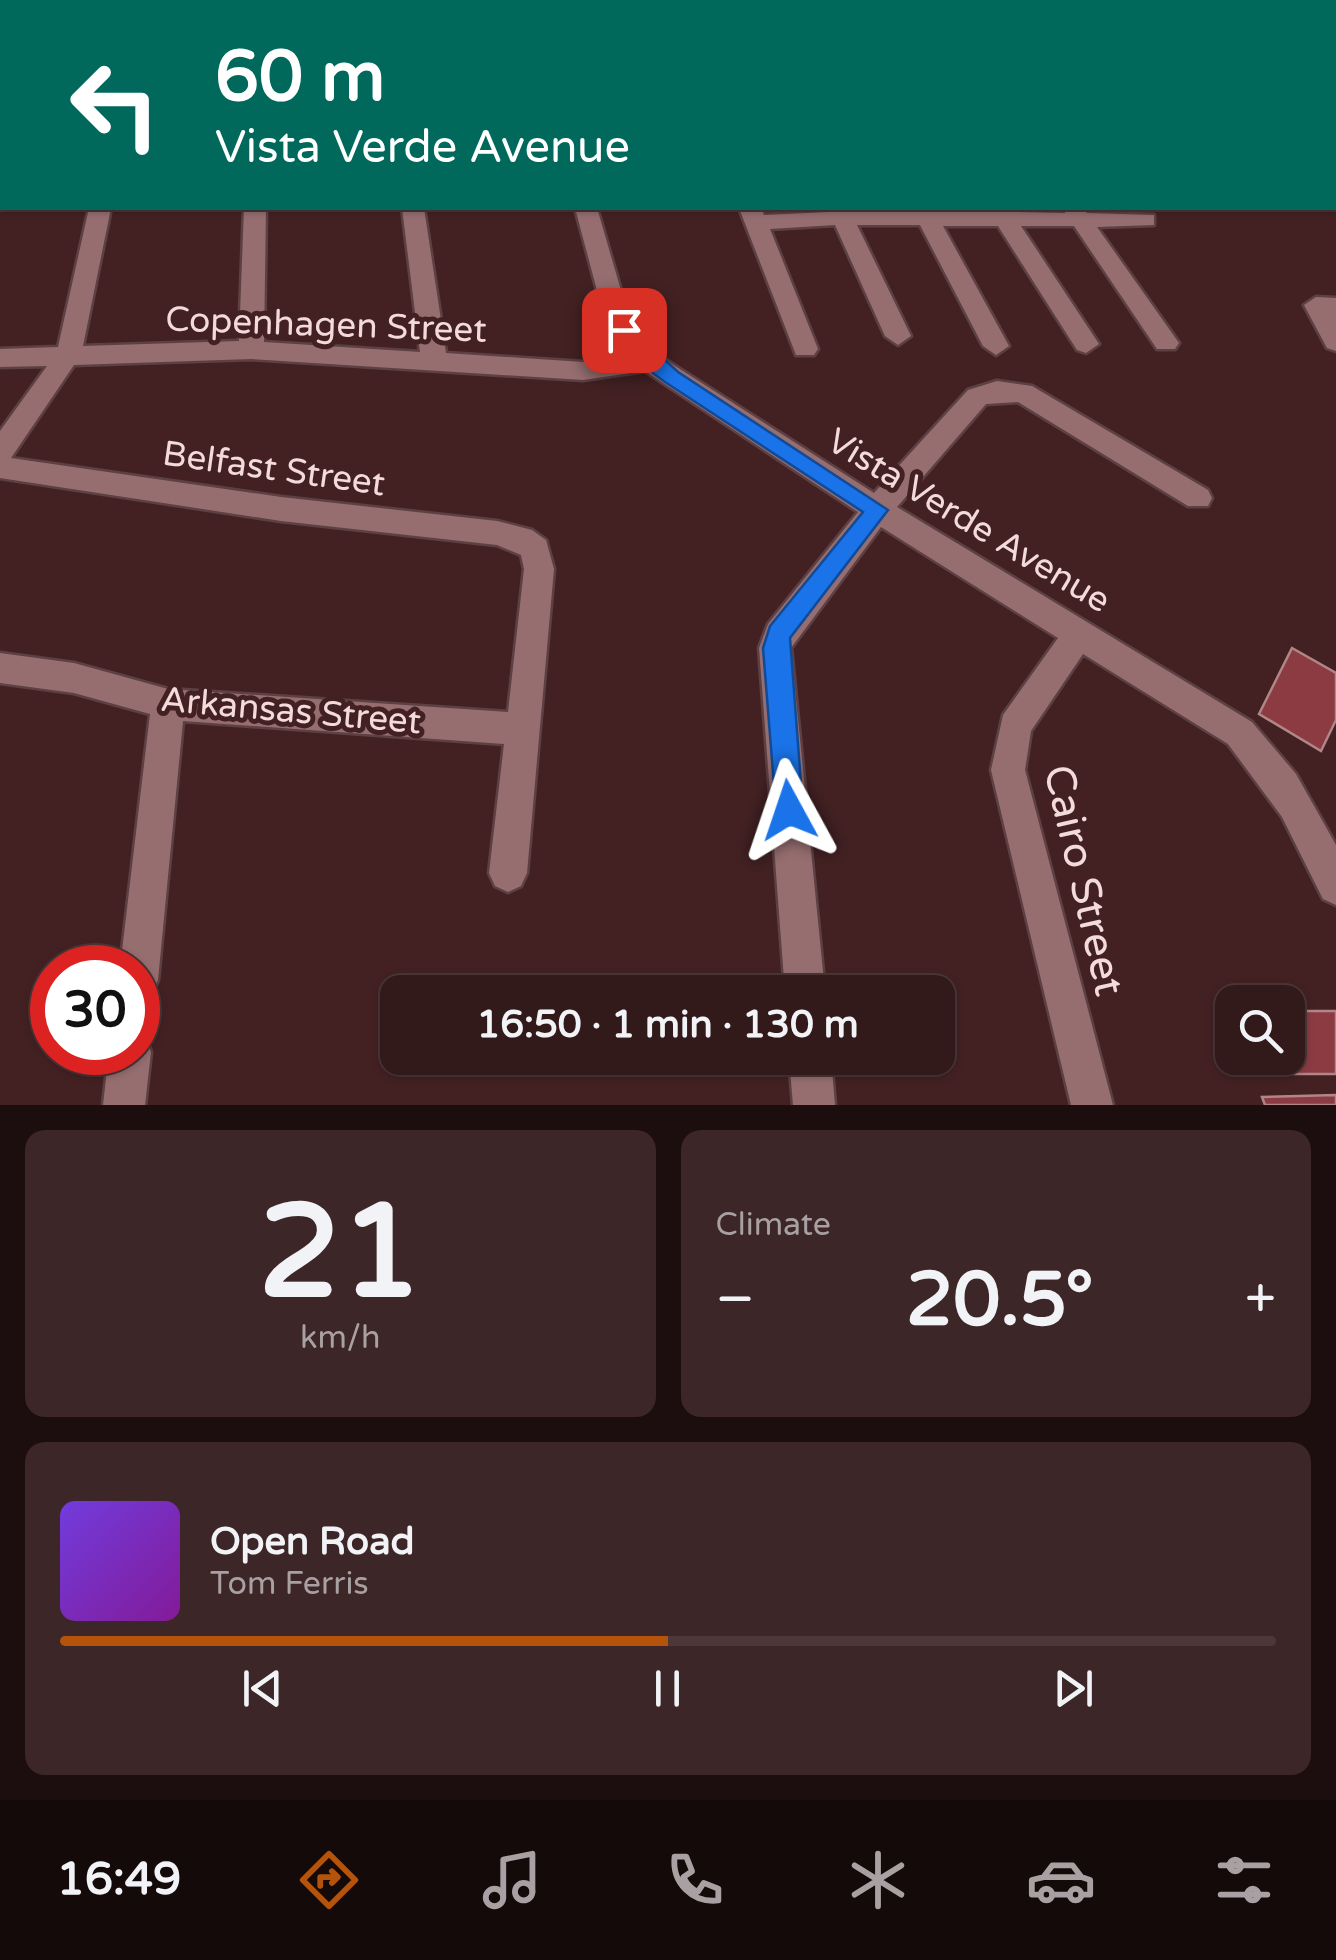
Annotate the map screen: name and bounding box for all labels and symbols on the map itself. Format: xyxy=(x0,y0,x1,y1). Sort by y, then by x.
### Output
pin xyxy=(582,288,667,373)
street label: Copenhagen Street xyxy=(165,298,487,352)
street label: Vista Verde Avenue xyxy=(819,420,1118,622)
street label: Belfast Street xyxy=(160,433,388,505)
street label: Arkansas Street xyxy=(159,679,423,743)
position arrow xyxy=(737,758,841,862)
street label: Cairo Street xyxy=(1032,760,1135,1001)
speed limit sign: 30 xyxy=(30,945,160,1075)

